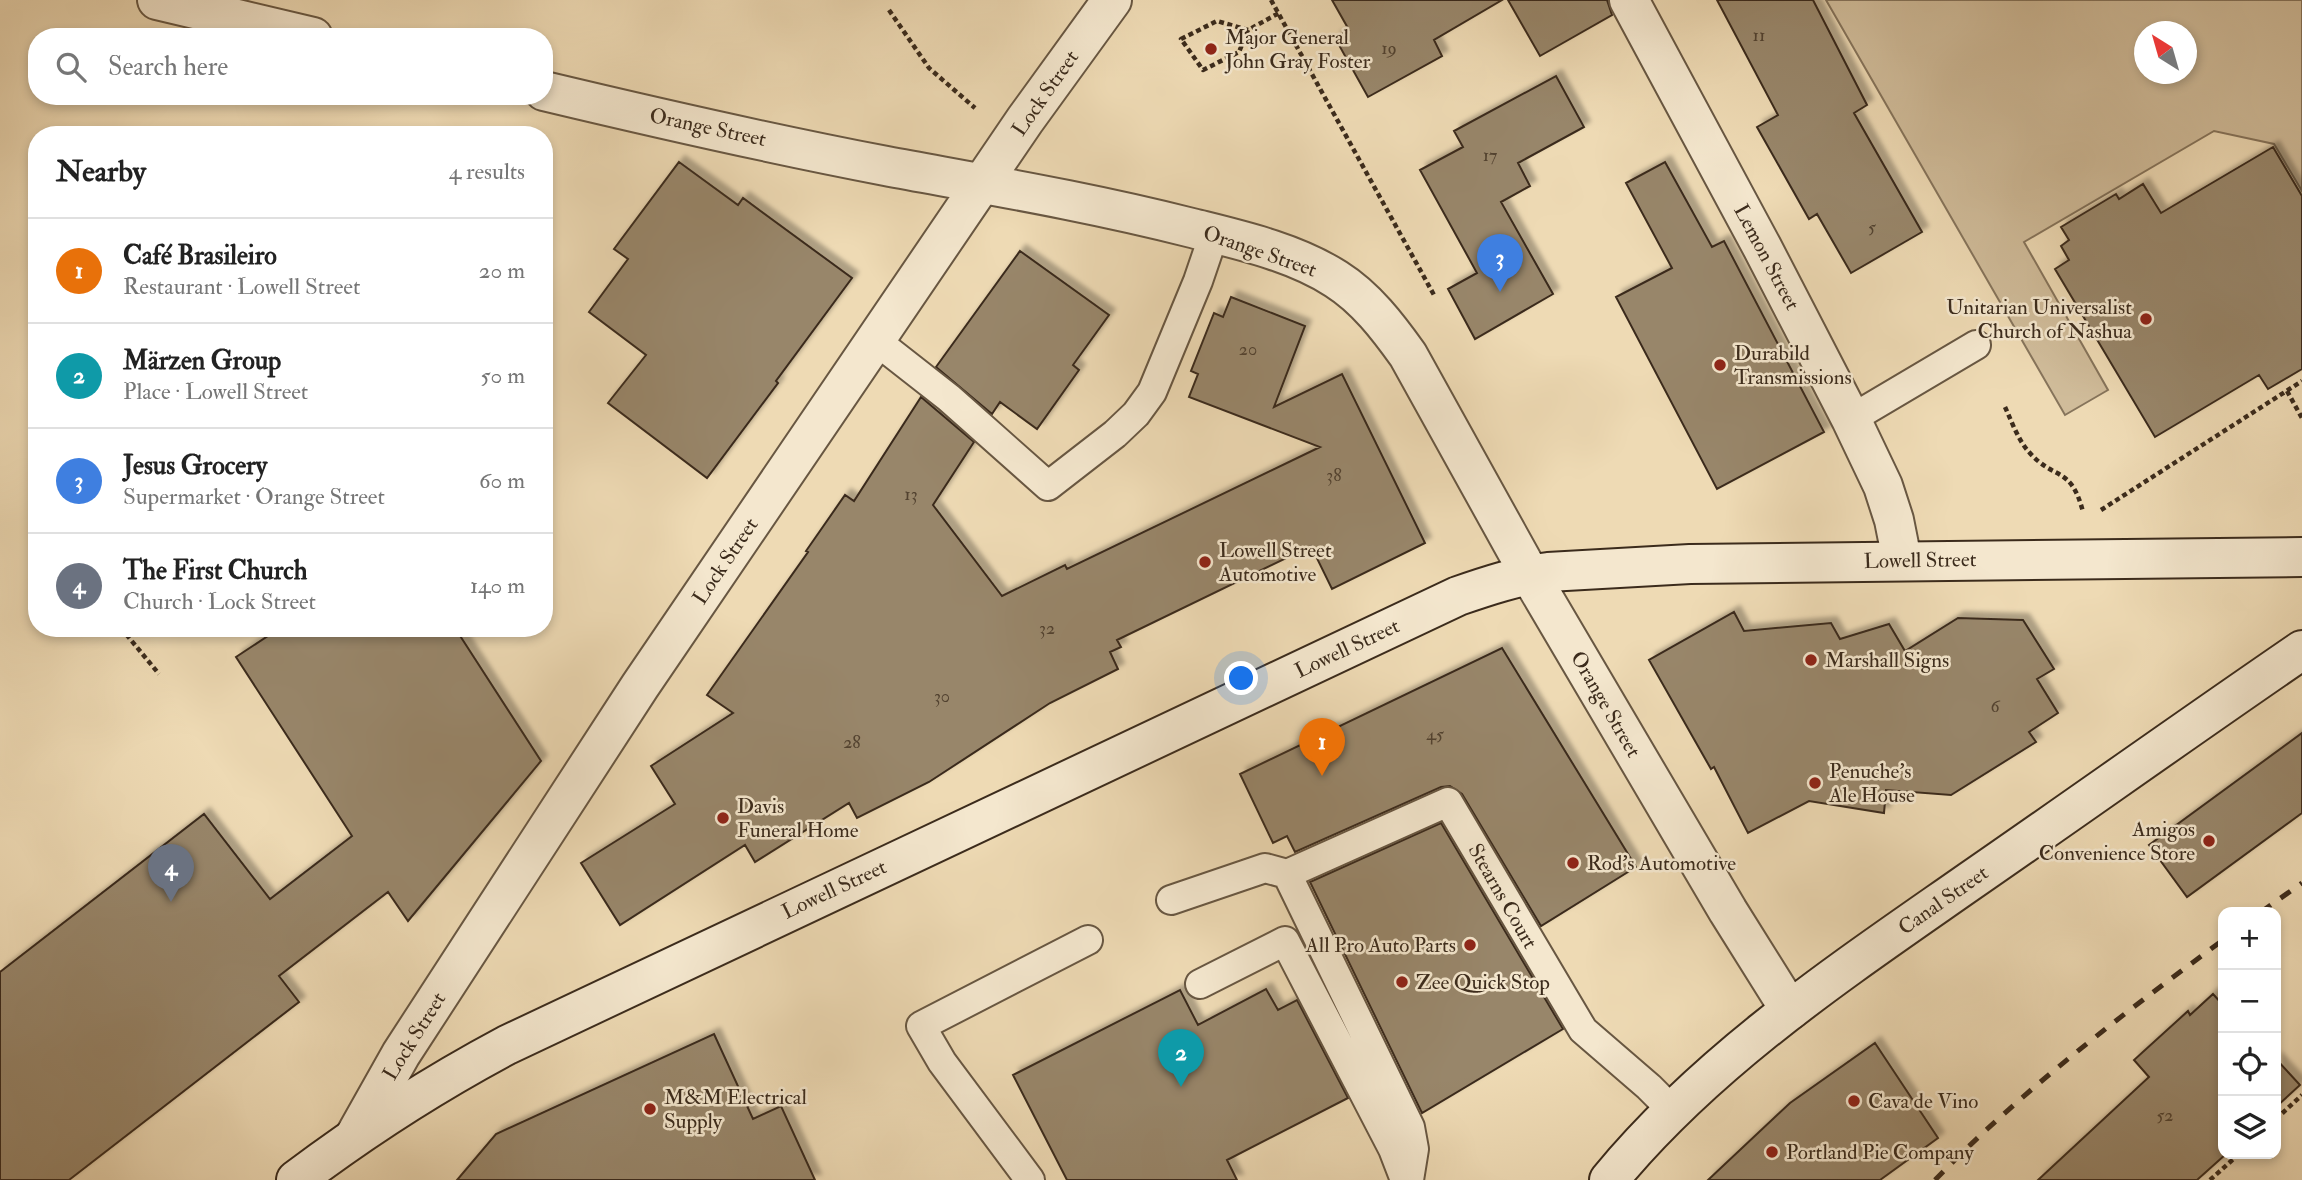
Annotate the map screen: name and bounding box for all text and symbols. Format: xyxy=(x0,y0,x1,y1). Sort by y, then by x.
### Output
north arrow xyxy=(2134,21,2197,84)
place label: Major General John Gray Foster xyxy=(1224,24,1370,75)
house number: 11 xyxy=(1753,24,1765,47)
search box xyxy=(28,28,553,105)
house number: 19 xyxy=(1381,37,1397,60)
marker: Major General John Gray Foster xyxy=(1203,41,1219,57)
street label: Lock Street xyxy=(1006,45,1085,142)
icon: search xyxy=(52,48,90,86)
text: Search here xyxy=(108,51,228,83)
street label: Orange Street xyxy=(647,102,769,153)
house number: 17 xyxy=(1483,144,1497,167)
text: Nearby xyxy=(56,153,146,190)
text: 4 results xyxy=(449,157,525,186)
street label: Lemon Street xyxy=(1727,200,1806,315)
house number: 5 xyxy=(1868,216,1876,239)
street label: Orange Street xyxy=(1199,219,1320,284)
pin: 3 xyxy=(1477,234,1523,292)
text: Café Brasileiro xyxy=(123,240,277,272)
text: 1 xyxy=(75,256,83,285)
text: 20 m xyxy=(479,256,525,285)
text: Restaurant · Lowell Street xyxy=(123,272,360,301)
place label: Unitarian Universalist Church of Nashua xyxy=(1946,294,2132,345)
marker: Unitarian Universalist Church of Nashua xyxy=(2138,311,2154,327)
house number: 20 xyxy=(1239,338,1257,361)
place label: Durabild Transmissions xyxy=(1734,340,1852,391)
text: Märzen Group xyxy=(123,345,281,377)
marker: Durabild Transmissions xyxy=(1712,357,1728,373)
text: 2 xyxy=(73,361,85,390)
text: 50 m xyxy=(481,361,525,390)
text: Place · Lowell Street xyxy=(123,377,308,406)
text: Jesus Grocery xyxy=(123,450,267,482)
house number: 38 xyxy=(1326,464,1342,487)
text: 3 xyxy=(75,466,83,495)
text: 60 m xyxy=(479,466,525,495)
text: Supermarket · Orange Street xyxy=(123,482,385,511)
house number: 13 xyxy=(904,483,918,506)
street label: Lock Street xyxy=(687,513,764,610)
place label: Lowell Street Automotive xyxy=(1218,537,1332,588)
street label: Lowell Street xyxy=(1863,546,1977,575)
marker: Lowell Street Automotive xyxy=(1197,554,1213,570)
text: The First Church xyxy=(123,555,307,587)
text: 4 xyxy=(73,571,85,600)
text: 140 m xyxy=(470,571,525,600)
text: Church · Lock Street xyxy=(123,587,316,616)
street label: Lowell Street xyxy=(1290,612,1404,685)
house number: 32 xyxy=(1039,617,1055,640)
street label: Orange Street xyxy=(1564,646,1647,762)
place label: Marshall Signs xyxy=(1825,647,1949,674)
marker: Marshall Signs xyxy=(1803,652,1819,668)
your location xyxy=(1224,661,1258,695)
house number: 30 xyxy=(934,685,950,708)
house number: 6 xyxy=(1990,695,2000,718)
pin: 1 xyxy=(1299,718,1345,776)
house number: 45 xyxy=(1426,723,1444,746)
house number: 28 xyxy=(843,731,861,754)
place label: Penuche's Ale House xyxy=(1828,758,1915,809)
marker: Penuche's Ale House xyxy=(1807,775,1823,791)
place label: Davis Funeral Home xyxy=(737,793,859,844)
marker: Davis Funeral Home xyxy=(715,810,731,826)
place label: Amigos Convenience Store xyxy=(2039,816,2195,867)
marker: Amigos Convenience Store xyxy=(2201,833,2217,849)
street label: Stearns Court xyxy=(1462,839,1544,954)
pin: 4 xyxy=(148,844,194,902)
place label: Rod's Automotive xyxy=(1587,850,1736,877)
street label: Lowell Street xyxy=(777,853,891,926)
marker: Rod's Automotive xyxy=(1565,855,1581,871)
street label: Canal Street xyxy=(1893,859,1994,941)
map controls xyxy=(2218,907,2281,1159)
button: + xyxy=(2218,907,2281,970)
place label: All Pro Auto Parts xyxy=(1305,932,1456,959)
marker: All Pro Auto Parts xyxy=(1462,937,1478,953)
place label: Zee Quick Stop xyxy=(1416,969,1550,996)
button: − xyxy=(2218,970,2281,1033)
marker: Zee Quick Stop xyxy=(1394,974,1410,990)
street label: Lock Street xyxy=(377,987,452,1085)
pin: 2 xyxy=(1158,1029,1204,1087)
button: locate xyxy=(2218,1033,2281,1096)
place label: M&M Electrical Supply xyxy=(664,1084,808,1135)
place label: Cava de Vino xyxy=(1868,1088,1978,1115)
marker: Cava de Vino xyxy=(1846,1093,1862,1109)
button: layers xyxy=(2218,1096,2281,1159)
marker: M&M Electrical Supply xyxy=(642,1101,658,1117)
house number: 52 xyxy=(2157,1104,2173,1127)
place label: Portland Pie Company xyxy=(1786,1139,1974,1166)
marker: Portland Pie Company xyxy=(1764,1144,1780,1160)

